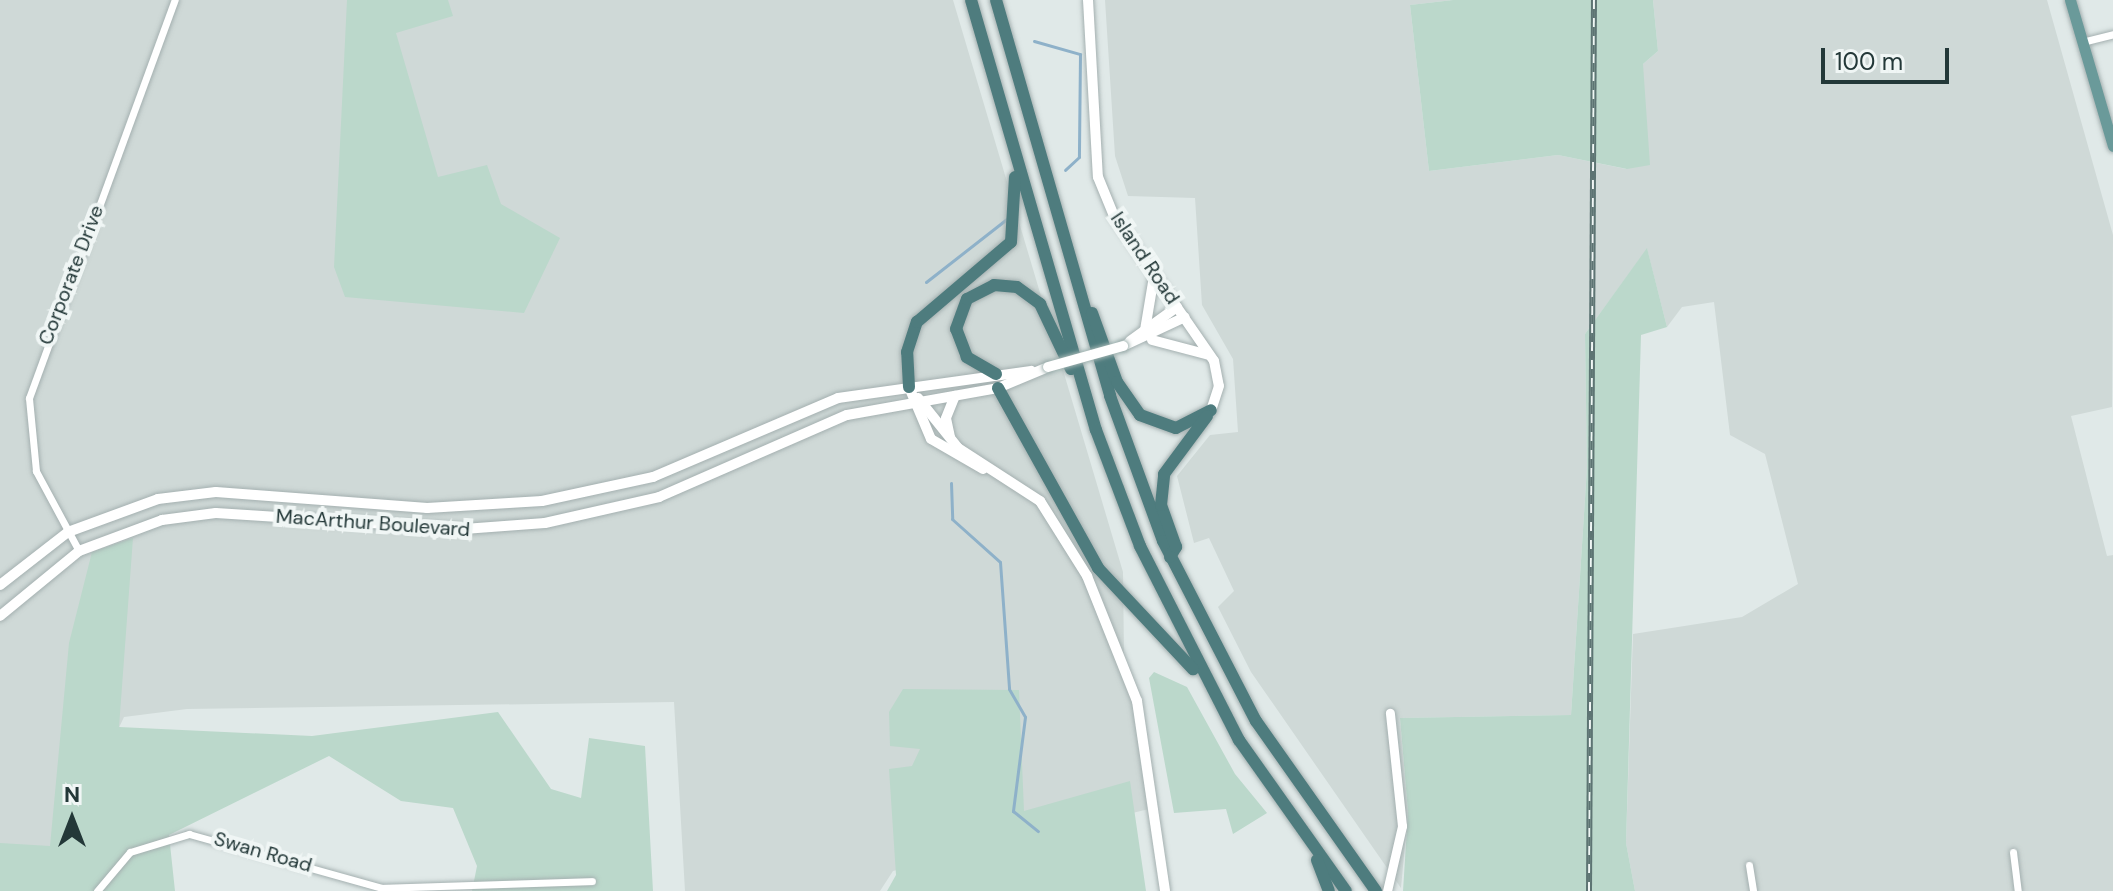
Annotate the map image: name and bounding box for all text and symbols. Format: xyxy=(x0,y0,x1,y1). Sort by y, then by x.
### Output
scale bar xyxy=(1825,32,1953,82)
text: 100 m xyxy=(1835,46,1903,77)
street label: Corporate Drive xyxy=(33,202,109,348)
street label: Island Road xyxy=(1105,207,1185,309)
street label: MacArthur Boulevard xyxy=(275,504,471,542)
north arrow xyxy=(32,779,112,859)
text: N xyxy=(64,780,80,809)
street label: Swan Road xyxy=(211,827,315,877)

